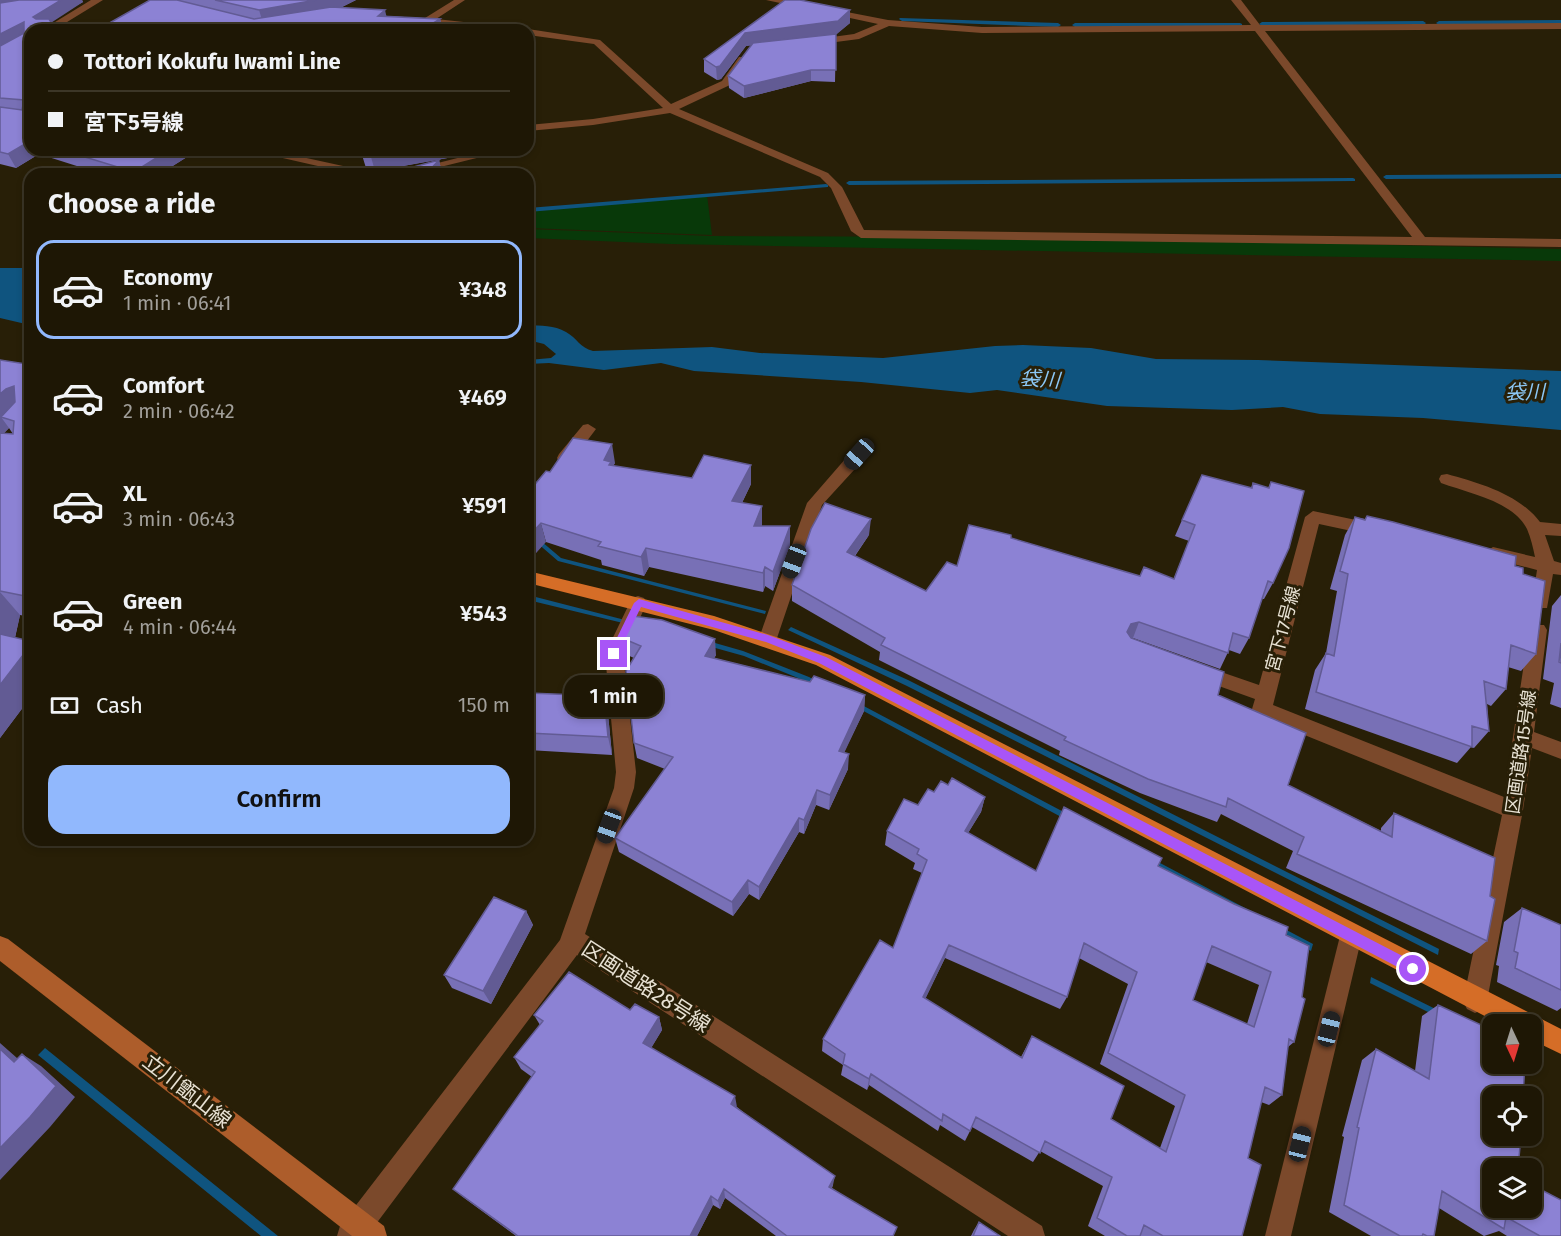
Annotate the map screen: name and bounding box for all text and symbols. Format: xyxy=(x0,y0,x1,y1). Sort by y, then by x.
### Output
text: Tottori Kokufu Iwami Line xyxy=(84,48,341,75)
text: 宮下5号線 xyxy=(84,109,184,136)
text: Choose a ride xyxy=(48,188,215,220)
icon: car xyxy=(51,263,105,317)
text: Economy xyxy=(123,264,212,291)
text: ¥348 xyxy=(459,276,507,303)
text: 1 min · 06:41 xyxy=(123,291,232,315)
water label: 袋川 xyxy=(1019,366,1063,393)
icon: car xyxy=(51,371,105,425)
text: Comfort xyxy=(123,372,204,399)
water label: 袋川 xyxy=(1505,380,1547,404)
text: ¥469 xyxy=(459,384,507,411)
text: 2 min · 06:42 xyxy=(123,399,235,423)
car xyxy=(840,435,878,473)
icon: car xyxy=(51,479,105,533)
text: XL xyxy=(123,480,147,507)
text: ¥591 xyxy=(462,492,507,519)
text: 3 min · 06:43 xyxy=(123,507,235,531)
car xyxy=(779,541,809,581)
street label: 宮下17号線 xyxy=(1261,584,1305,674)
icon: car xyxy=(51,587,105,641)
text: Green xyxy=(123,588,182,615)
text: ¥543 xyxy=(460,600,507,627)
text: 4 min · 06:44 xyxy=(123,615,237,639)
route end xyxy=(600,640,627,667)
callout: 1 min xyxy=(564,675,664,717)
text: 1 min xyxy=(589,684,638,708)
icon: cash xyxy=(48,689,81,722)
street label: 区画道路15号線 xyxy=(1501,689,1541,815)
text: Cash xyxy=(96,692,143,719)
text: 150 m xyxy=(458,693,510,717)
button: Confirm xyxy=(48,765,510,834)
car xyxy=(594,806,624,846)
street label: 区画道路28号線 xyxy=(577,936,715,1038)
route start xyxy=(1399,955,1426,982)
car xyxy=(1316,1009,1342,1049)
north arrow xyxy=(1482,1014,1542,1074)
map controls xyxy=(1482,1014,1542,1218)
street label: 立川甑山線 xyxy=(138,1048,236,1134)
button: locate xyxy=(1482,1086,1542,1146)
car xyxy=(1287,1124,1313,1164)
button: layers xyxy=(1482,1158,1542,1218)

